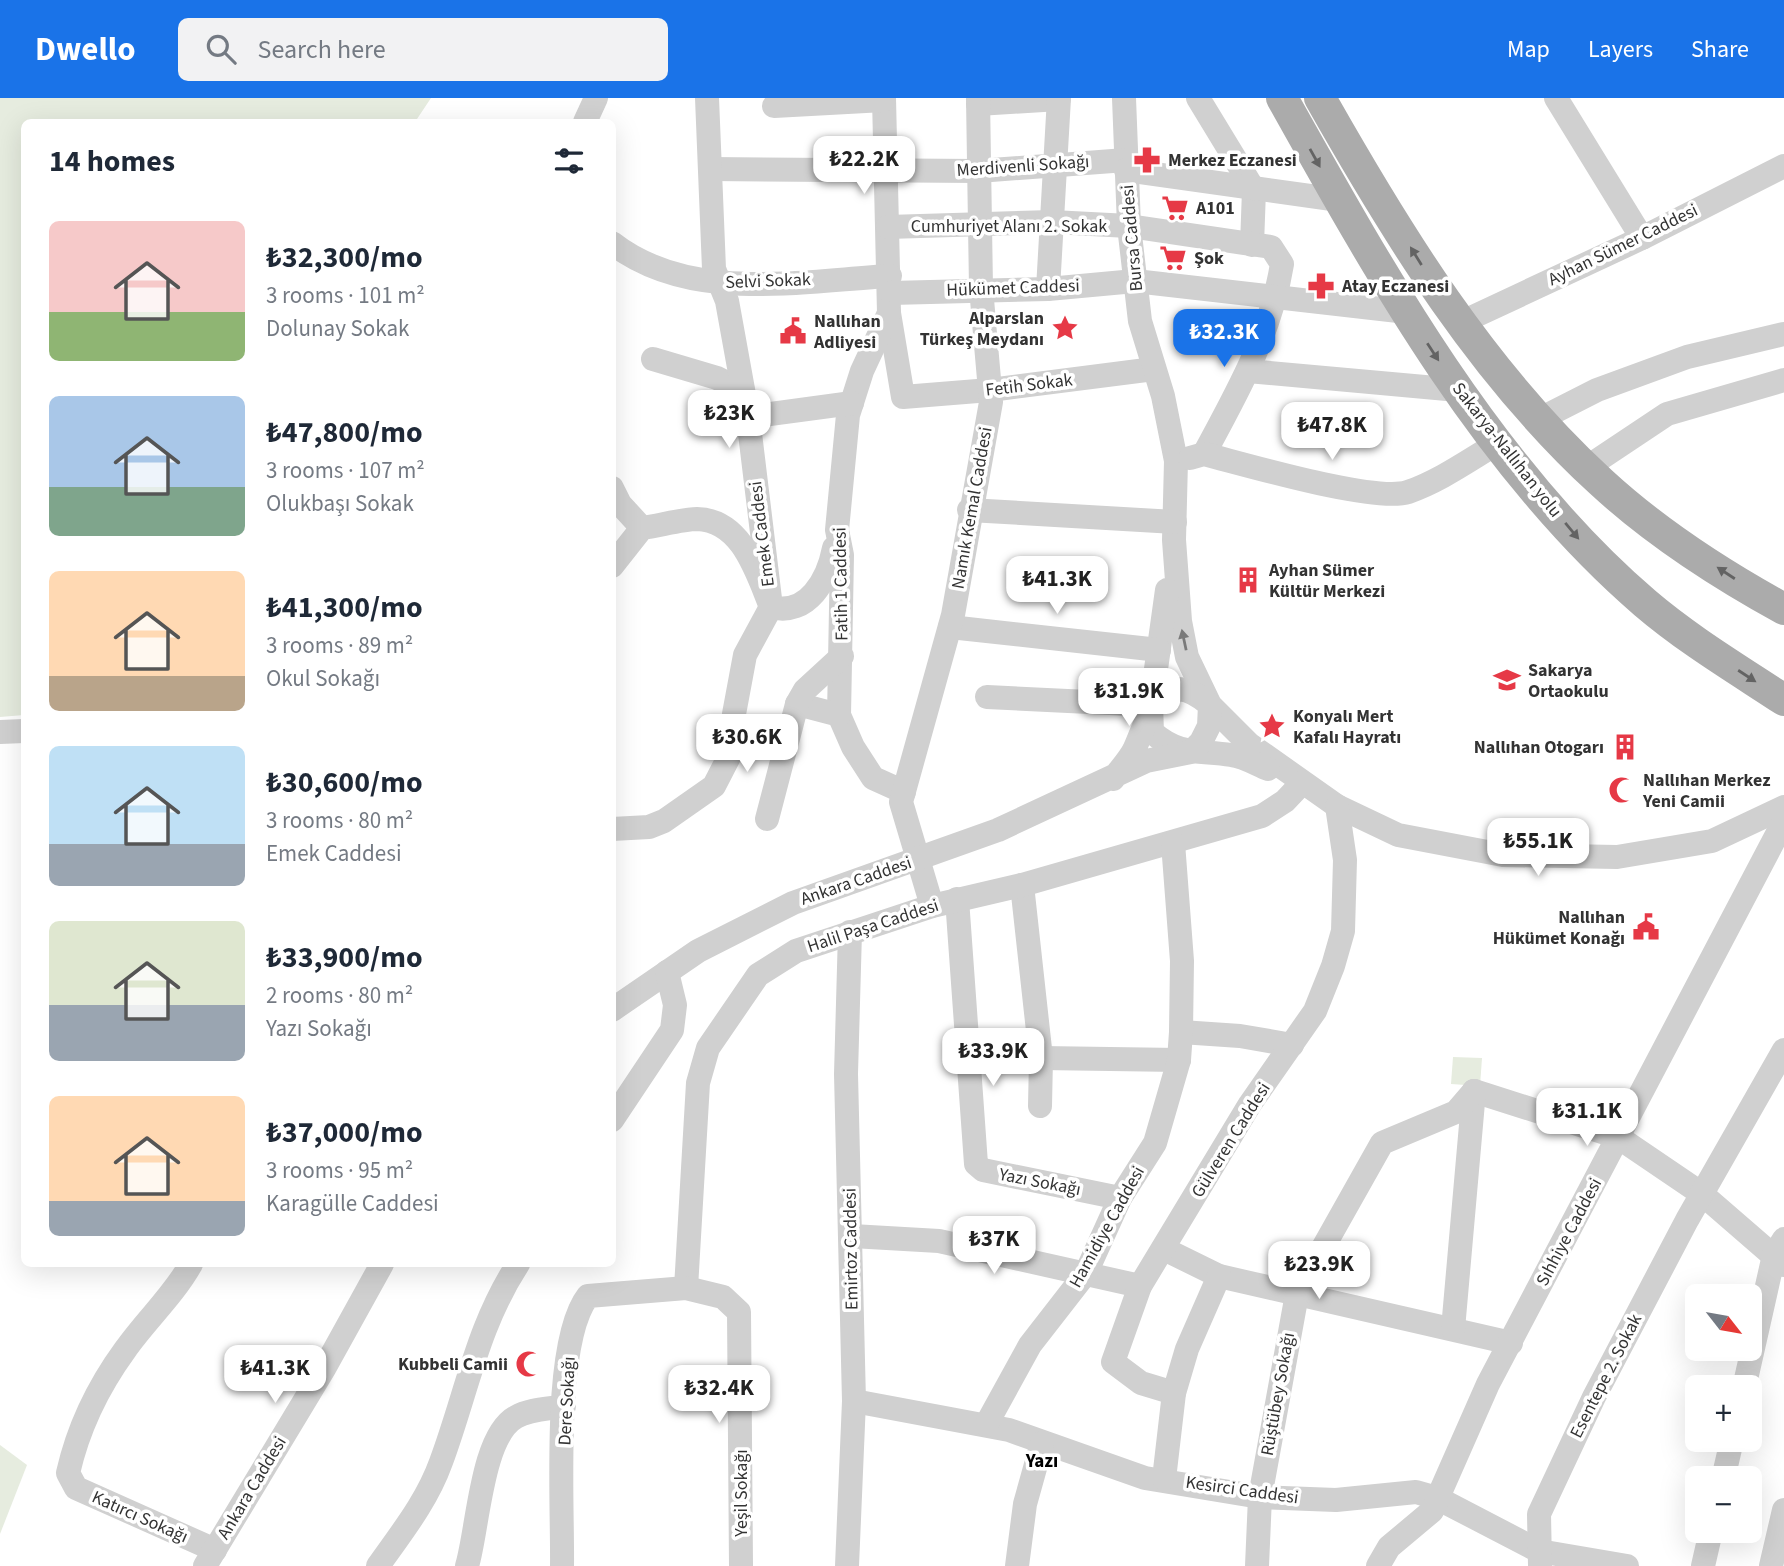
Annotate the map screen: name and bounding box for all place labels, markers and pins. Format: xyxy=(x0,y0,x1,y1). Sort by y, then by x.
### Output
pin: ₺22.2K xyxy=(807,136,921,196)
pharmacy icon: Merkez Eczanesi xyxy=(1132,145,1162,175)
place label: Merkez Eczanesi xyxy=(1168,148,1297,173)
supermarket icon: A101 xyxy=(1160,193,1190,223)
place label: A101 xyxy=(1195,196,1235,221)
supermarket icon: Şok xyxy=(1158,243,1188,273)
place label: Şok xyxy=(1194,246,1224,271)
pharmacy icon: Atay Eczanesi xyxy=(1306,271,1336,301)
place label: Atay Eczanesi xyxy=(1341,274,1449,299)
place label: Alparslan Türkeş Meydanı xyxy=(920,306,1044,352)
place label: Nallıhan Adliyesi xyxy=(813,309,881,355)
pin: ₺32.3K xyxy=(1167,310,1281,369)
place icon: Alparslan Türkeş Meydanı xyxy=(1050,313,1080,343)
public building icon: Nallıhan Adliyesi xyxy=(778,316,808,346)
pin: ₺23K xyxy=(688,390,770,450)
pin: ₺47.8K xyxy=(1275,402,1389,462)
pin: ₺41.3K xyxy=(1000,556,1114,616)
place label: Ayhan Sümer Kültür Merkezi xyxy=(1268,558,1385,604)
building icon: Ayhan Sümer Kültür Merkezi xyxy=(1233,565,1263,595)
place label: Sakarya Ortaokulu xyxy=(1528,658,1609,704)
school or university icon: Sakarya Ortaokulu xyxy=(1492,665,1522,695)
pin: ₺31.9K xyxy=(1072,668,1186,728)
place label: Konyalı Mert Kafalı Hayratı xyxy=(1293,704,1401,750)
place icon: Konyalı Mert Kafalı Hayratı xyxy=(1257,711,1287,741)
pin: ₺30.6K xyxy=(690,714,804,774)
building icon: Nallıhan Otogarı xyxy=(1610,732,1640,762)
place label: Nallıhan Otogarı xyxy=(1474,735,1604,760)
place label: Nallıhan Merkez Yeni Camii xyxy=(1642,768,1770,814)
mosque icon: Nallıhan Merkez Yeni Camii xyxy=(1607,775,1637,805)
pin: ₺55.1K xyxy=(1481,818,1595,878)
place label: Nallıhan Hükümet Konağı xyxy=(1493,905,1625,951)
public building icon: Nallıhan Hükümet Konağı xyxy=(1631,912,1661,942)
pin: ₺33.9K xyxy=(936,1028,1050,1088)
pin: ₺31.1K xyxy=(1530,1088,1644,1148)
pin: ₺37K xyxy=(953,1216,1035,1276)
pin: ₺23.9K xyxy=(1262,1242,1376,1301)
pin: ₺41.3K xyxy=(218,1346,332,1405)
mosque icon: Kubbeli Camii xyxy=(514,1349,544,1379)
place label: Kubbeli Camii xyxy=(398,1352,508,1377)
pin: ₺32.4K xyxy=(662,1366,776,1425)

